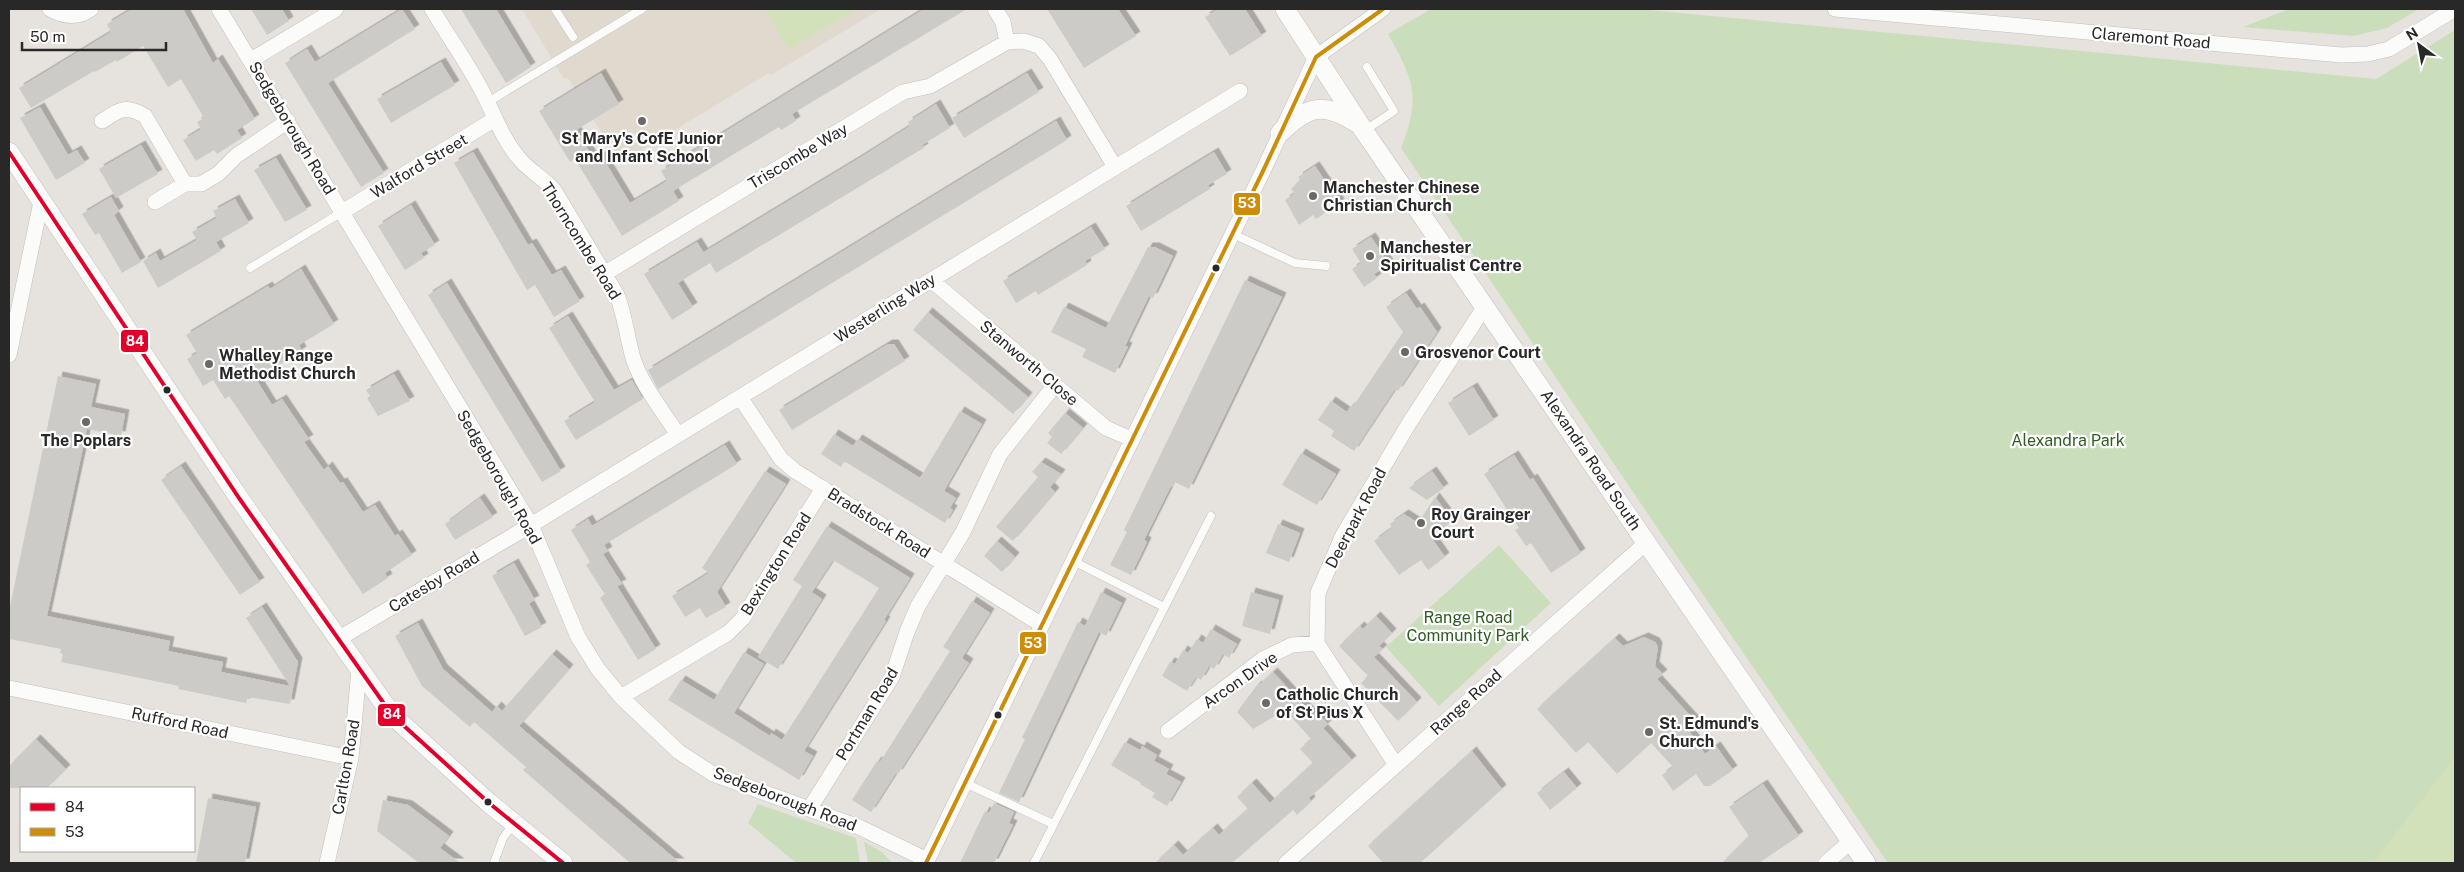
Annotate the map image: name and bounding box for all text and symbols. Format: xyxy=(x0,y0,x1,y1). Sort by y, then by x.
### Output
scale bar xyxy=(22,20,166,52)
north arrow xyxy=(2394,20,2444,70)
street label: Claremont Road xyxy=(2091,23,2211,53)
text: N xyxy=(2403,24,2421,44)
text: 50 m xyxy=(30,28,65,45)
street label: Sedgeborough Road xyxy=(245,58,339,198)
marker: St Mary's CofE Junior and Infant School xyxy=(636,115,648,127)
street label: Triscombe Way xyxy=(745,119,851,193)
place label: St Mary's CofE Junior and Infant School xyxy=(561,129,723,166)
street label: Walford Street xyxy=(367,130,471,202)
place label: Manchester Chinese Christian Church xyxy=(1323,178,1479,215)
street label: Thorncombe Road xyxy=(537,179,625,303)
marker: Manchester Chinese Christian Church xyxy=(1307,190,1319,202)
line badge: 53 xyxy=(1233,192,1261,216)
text: 53 xyxy=(1238,195,1256,211)
place label: Manchester Spiritualist Centre xyxy=(1380,238,1522,275)
marker: Manchester Spiritualist Centre xyxy=(1364,250,1376,262)
unlabelled marker xyxy=(1211,263,1221,273)
street label: Westerling Way xyxy=(831,269,940,347)
street label: Stanworth Close xyxy=(976,316,1082,410)
line badge: 84 xyxy=(120,329,149,353)
text: 84 xyxy=(126,333,144,349)
place label: Grosvenor Court xyxy=(1415,343,1541,362)
place label: Whalley Range Methodist Church xyxy=(219,346,356,383)
marker: Grosvenor Court xyxy=(1399,346,1411,358)
marker: Whalley Range Methodist Church xyxy=(203,358,215,370)
unlabelled marker xyxy=(162,385,172,395)
street label: Alexandra Road South xyxy=(1537,386,1645,534)
street label: Sedgeborough Road xyxy=(453,406,545,548)
marker: The Poplars xyxy=(80,416,92,428)
place label: The Poplars xyxy=(41,431,131,450)
park label: Alexandra Park xyxy=(2011,431,2125,450)
street label: Deerpark Road xyxy=(1322,465,1390,571)
street label: Bradstock Road xyxy=(824,484,934,562)
place label: Roy Grainger Court xyxy=(1431,505,1531,542)
street label: Bexington Road xyxy=(737,509,815,619)
marker: Roy Grainger Court xyxy=(1415,517,1427,529)
street label: Catesby Road xyxy=(385,548,483,616)
park label: Range Road Community Park xyxy=(1406,608,1530,645)
line badge: 53 xyxy=(1019,631,1047,655)
text: 53 xyxy=(1024,635,1042,651)
street label: Arcon Drive xyxy=(1199,647,1281,713)
street label: Portman Road xyxy=(832,664,902,764)
street label: Range Road xyxy=(1427,665,1505,739)
place label: Catholic Church of St Pius X xyxy=(1276,685,1398,722)
marker: Catholic Church of St Pius X xyxy=(1260,697,1272,709)
street label: Rufford Road xyxy=(130,703,230,743)
line badge: 84 xyxy=(377,703,406,727)
text: 84 xyxy=(383,706,401,722)
unlabelled marker xyxy=(993,710,1003,720)
place label: St. Edmund's Church xyxy=(1659,714,1759,751)
street label: Carlton Road xyxy=(328,718,364,816)
marker: St. Edmund's Church xyxy=(1643,726,1655,738)
street label: Sedgeborough Road xyxy=(711,763,859,835)
legend xyxy=(20,787,195,852)
unlabelled marker xyxy=(483,797,493,807)
text: 84 xyxy=(65,798,84,815)
text: 53 xyxy=(65,823,84,840)

